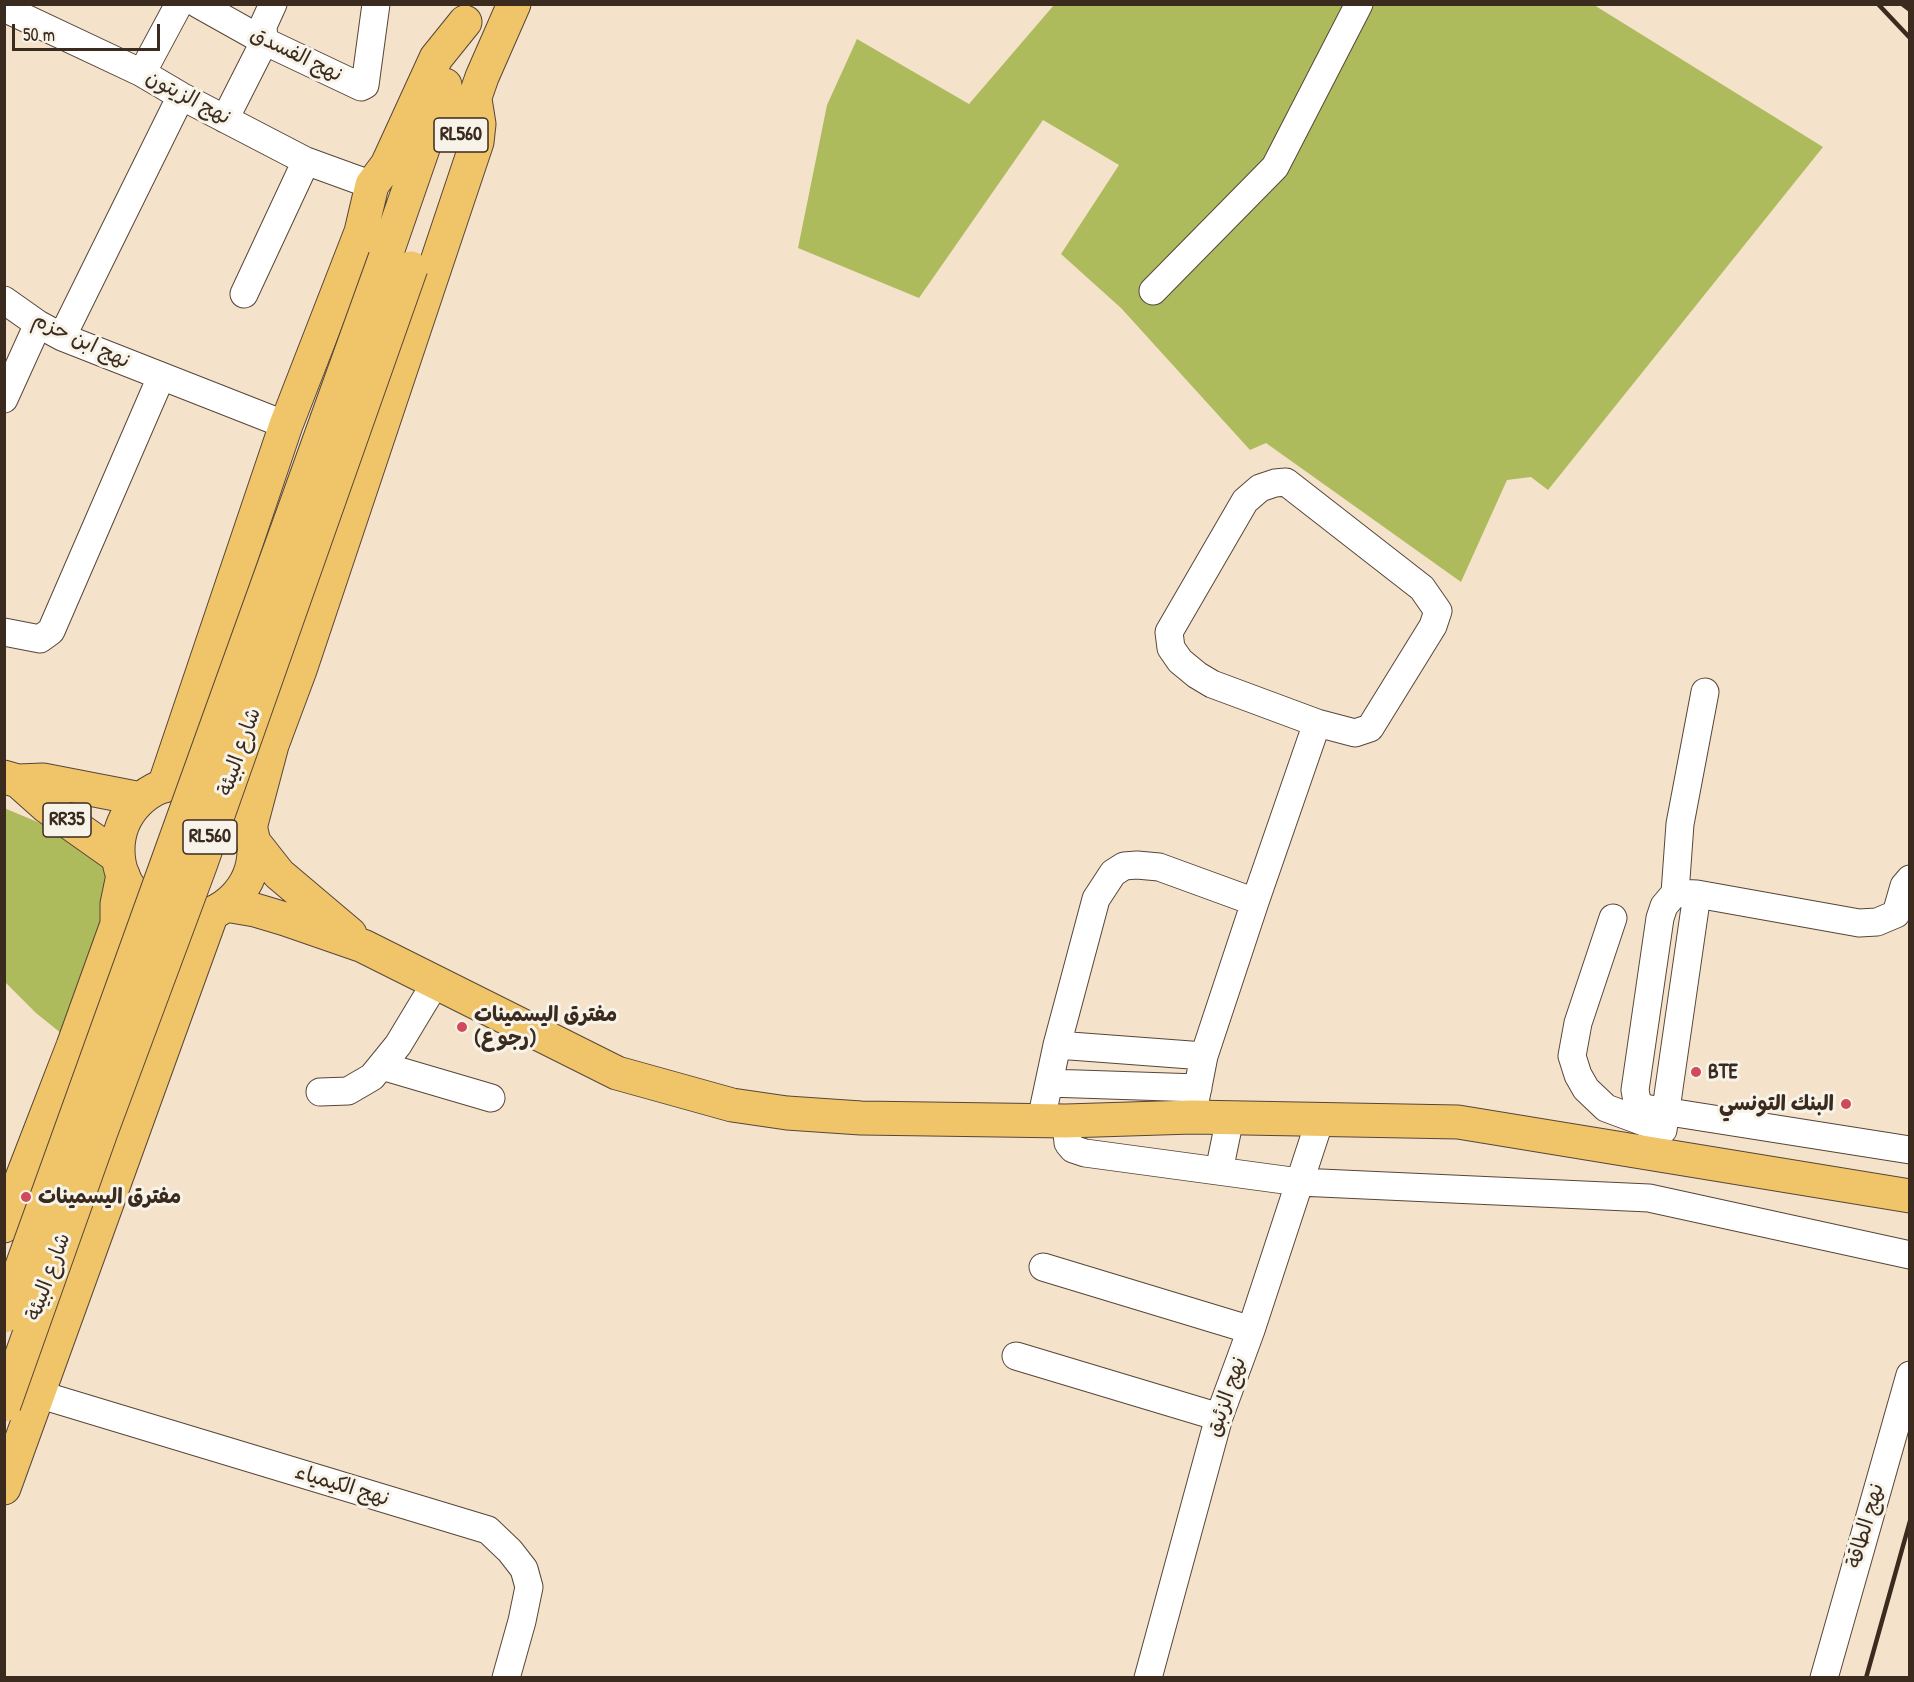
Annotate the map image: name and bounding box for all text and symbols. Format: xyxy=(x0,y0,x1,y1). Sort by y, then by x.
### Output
scale bar xyxy=(15,12,164,50)
text: 50 m xyxy=(23,22,55,47)
street label: نهج الفسدق xyxy=(246,22,346,88)
street label: نهج الزيتون xyxy=(141,65,235,131)
road number: RL560 xyxy=(434,118,488,152)
street label: نهج ابن حزم xyxy=(28,308,134,374)
street label: شارع البيئة xyxy=(213,705,267,799)
road number: RR35 xyxy=(43,803,91,837)
road number: RL560 xyxy=(183,820,237,854)
place label: مفترق اليسمينات (رجوع) xyxy=(474,1002,617,1052)
marker: مفترق اليسمينات (رجوع) xyxy=(455,1020,469,1034)
place label: BTE xyxy=(1708,1059,1738,1085)
marker: BTE xyxy=(1689,1065,1703,1079)
place label: البنك التونسي xyxy=(1719,1091,1834,1117)
marker: البنك التونسي xyxy=(1839,1097,1853,1111)
place label: مفترق اليسمينات xyxy=(38,1184,181,1210)
marker: مفترق اليسمينات xyxy=(19,1190,33,1204)
street label: شارع البيئة xyxy=(22,1230,76,1324)
street label: نهج الزئبق xyxy=(1202,1354,1252,1440)
street label: نهج الكيمياء xyxy=(292,1460,392,1512)
street label: نهج الطاقة xyxy=(1842,1481,1890,1571)

